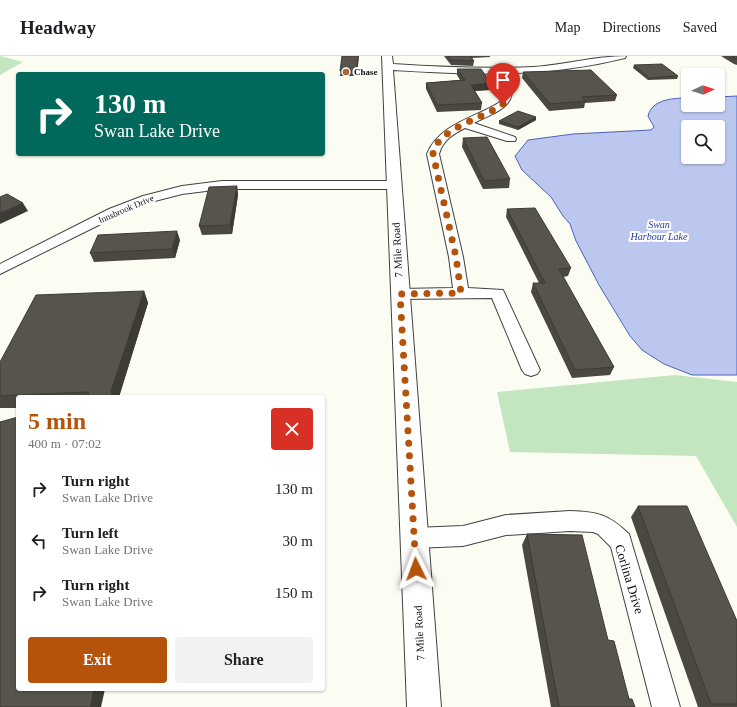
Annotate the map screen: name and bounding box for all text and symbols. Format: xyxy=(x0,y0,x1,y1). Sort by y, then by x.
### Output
text: Headway xyxy=(20,17,96,38)
text: Map xyxy=(555,20,580,35)
text: Directions xyxy=(602,20,661,35)
text: Saved xyxy=(683,20,717,35)
pin xyxy=(486,63,520,104)
marker: Chase xyxy=(341,67,351,77)
place label: Chase xyxy=(354,67,378,77)
north arrow xyxy=(681,68,725,112)
map controls xyxy=(681,68,725,164)
icon: arrive xyxy=(492,69,514,91)
icon: right xyxy=(28,88,80,140)
text: 130 m xyxy=(94,88,166,119)
button: search xyxy=(681,120,725,164)
text: Swan Lake Drive xyxy=(94,121,220,141)
street label: Innsbrook Drive xyxy=(97,193,155,225)
water label: Swan Harbour Lake xyxy=(630,219,688,242)
street label: 7 Mile Road xyxy=(390,222,404,278)
text: 5 min xyxy=(28,408,86,434)
button: close xyxy=(271,408,313,450)
text: 400 m · 07:02 xyxy=(28,436,101,451)
text: Turn right xyxy=(62,473,129,489)
icon: right xyxy=(28,478,50,500)
text: 130 m xyxy=(275,481,313,497)
text: Swan Lake Drive xyxy=(62,490,153,505)
text: Turn left xyxy=(62,525,119,541)
icon: left xyxy=(28,530,50,552)
text: 30 m xyxy=(283,533,313,549)
text: Swan Lake Drive xyxy=(62,542,153,557)
street label: Corlina Drive xyxy=(612,543,647,616)
position arrow xyxy=(395,548,437,590)
text: Turn right xyxy=(62,577,129,593)
icon: right xyxy=(28,582,50,604)
text: 150 m xyxy=(275,585,313,601)
text: Swan Lake Drive xyxy=(62,594,153,609)
street label: 7 Mile Road xyxy=(412,605,426,661)
button: Exit xyxy=(28,637,167,683)
button: Share xyxy=(175,637,313,683)

